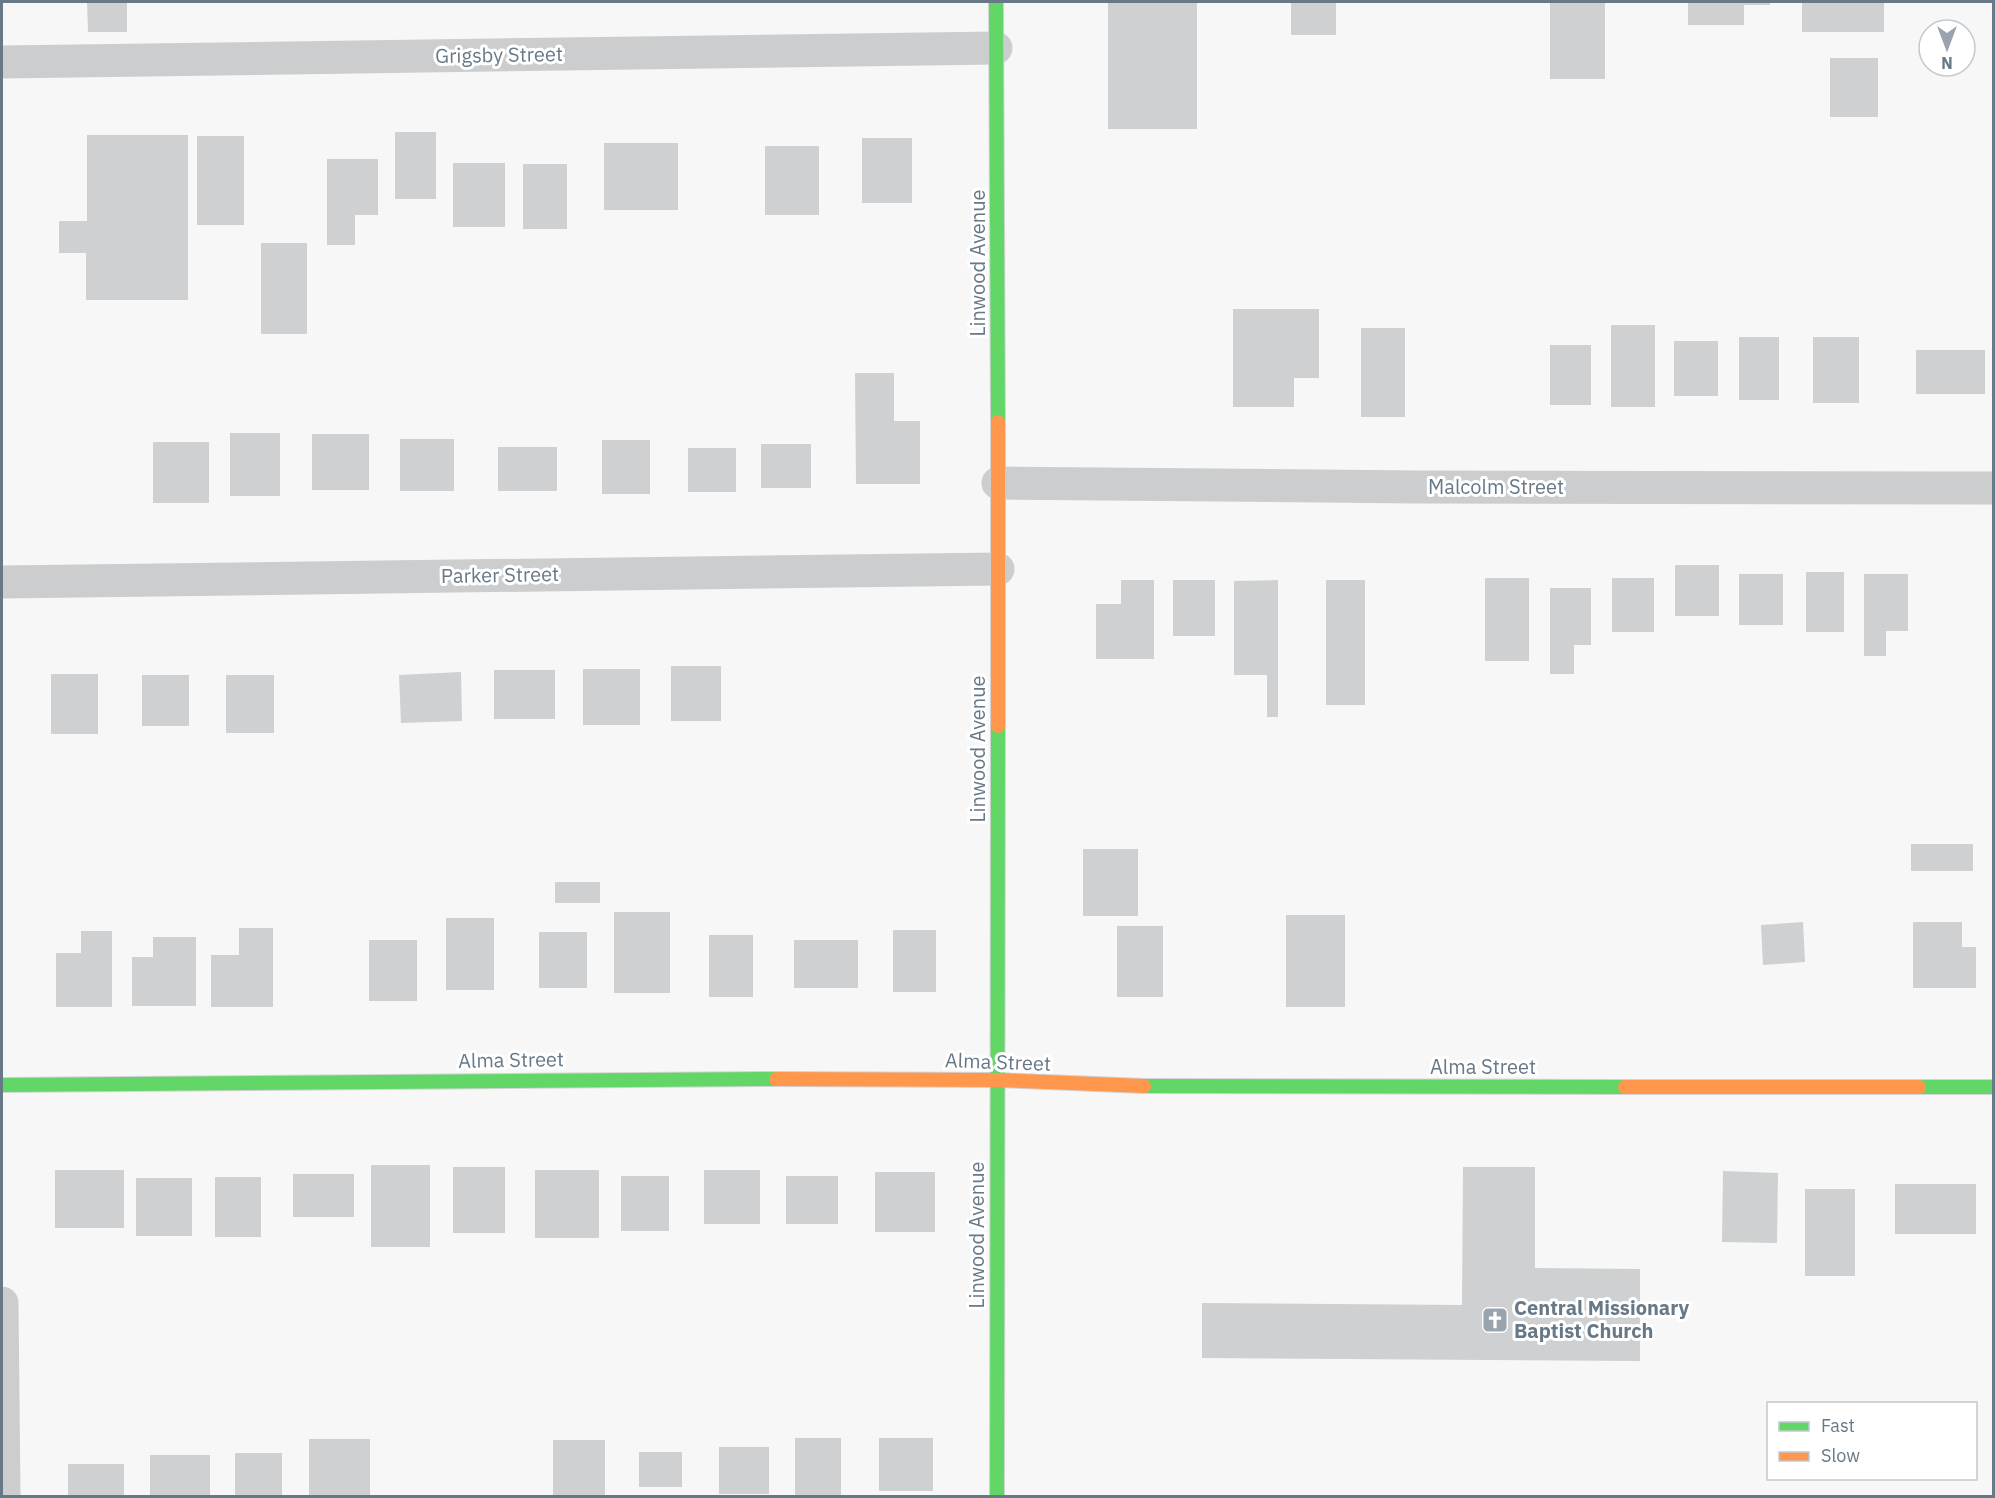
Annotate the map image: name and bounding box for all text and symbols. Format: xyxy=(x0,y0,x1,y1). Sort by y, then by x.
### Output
north arrow xyxy=(1917,18,1977,78)
street label: Grigsby Street xyxy=(435,40,563,69)
text: N xyxy=(1941,53,1953,73)
street label: Linwood Avenue xyxy=(964,189,991,337)
street label: Malcolm Street xyxy=(1428,473,1564,500)
street label: Parker Street xyxy=(441,560,559,589)
street label: Linwood Avenue xyxy=(964,675,991,823)
street label: Alma Street xyxy=(458,1045,564,1074)
street label: Alma Street xyxy=(945,1046,1051,1077)
street label: Alma Street xyxy=(1430,1053,1536,1080)
street label: Linwood Avenue xyxy=(963,1161,990,1309)
place label: Central Missionary Baptist Church xyxy=(1514,1294,1689,1344)
church icon: Central Missionary Baptist Church xyxy=(1480,1305,1510,1335)
legend xyxy=(1767,1402,1977,1480)
text: Fast xyxy=(1821,1414,1855,1437)
text: Slow xyxy=(1821,1444,1860,1467)

